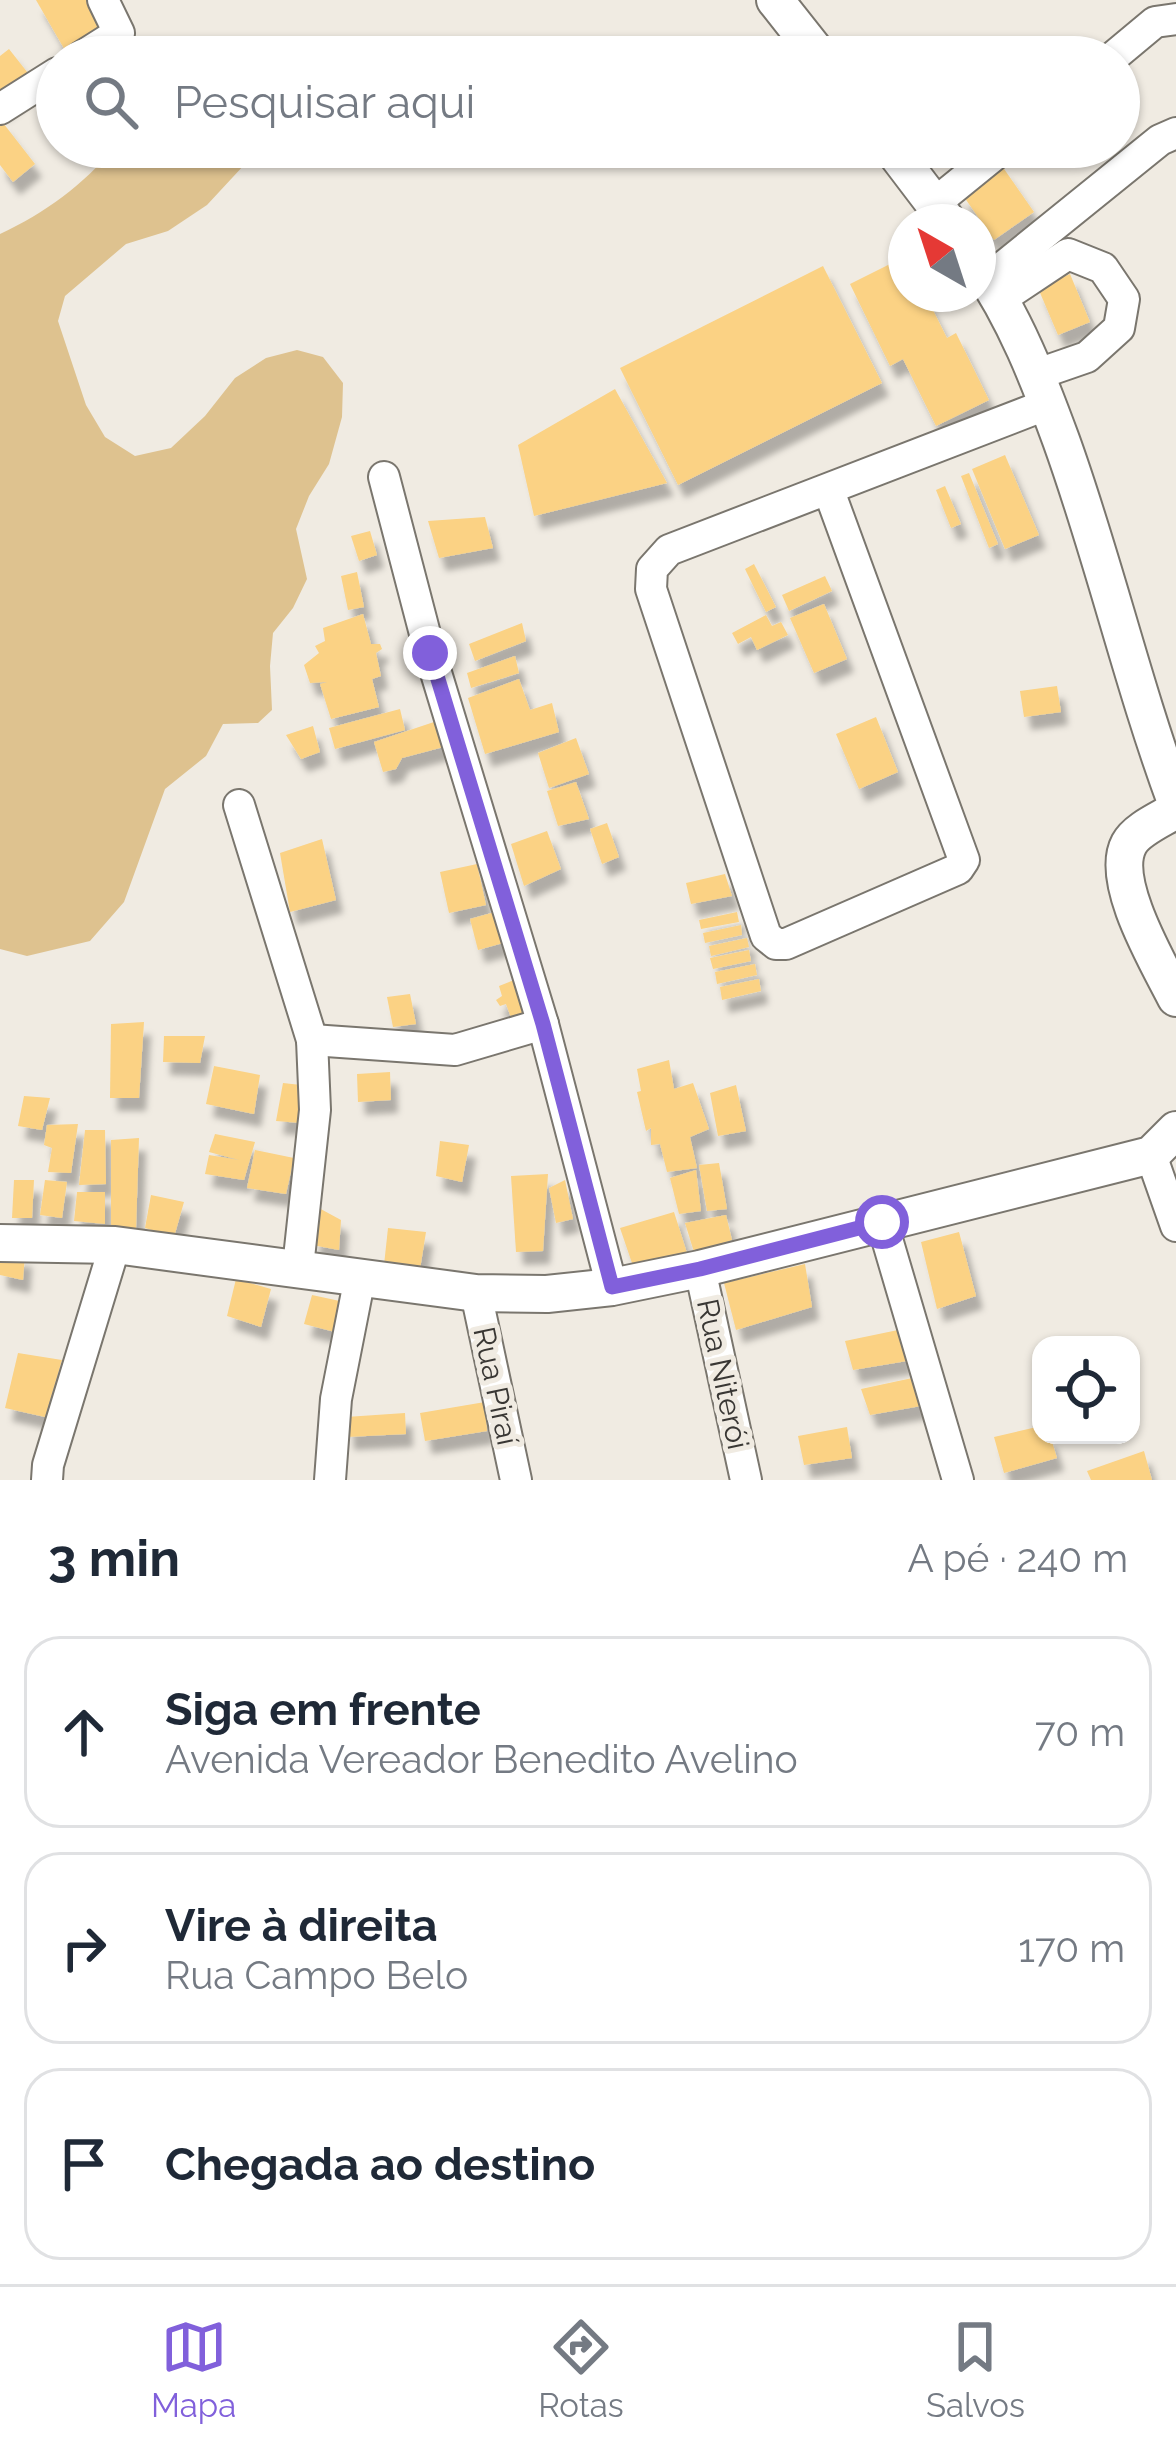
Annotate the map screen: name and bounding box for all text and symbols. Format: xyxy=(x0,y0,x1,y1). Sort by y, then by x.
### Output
search box xyxy=(36,36,1140,168)
icon: search xyxy=(78,69,144,135)
text: Pesquisar aqui xyxy=(174,76,475,129)
north arrow xyxy=(888,204,996,312)
route end xyxy=(403,626,457,680)
route start xyxy=(855,1195,909,1249)
street label: Rua Niterói xyxy=(690,1296,756,1452)
street label: Rua Piraí xyxy=(466,1324,526,1449)
map controls xyxy=(1032,1336,1140,1444)
button: locate xyxy=(1032,1336,1140,1444)
text: 3 min xyxy=(48,1528,180,1588)
text: A pé · 240 m xyxy=(907,1535,1128,1581)
text: Siga em frente xyxy=(165,1683,481,1736)
icon: ahead xyxy=(51,1699,117,1765)
text: 70 m xyxy=(1035,1709,1125,1755)
text: Avenida Vereador Benedito Avelino xyxy=(165,1736,798,1782)
text: Vire à direita xyxy=(165,1899,438,1952)
icon: right xyxy=(51,1915,117,1981)
text: 170 m xyxy=(1018,1925,1125,1971)
text: Rua Campo Belo xyxy=(165,1952,468,1998)
icon: arrive xyxy=(51,2131,117,2197)
text: Chegada ao destino xyxy=(165,2138,595,2191)
tab: Mapa xyxy=(151,2314,236,2425)
tab: Rotas xyxy=(538,2314,624,2425)
tab: Salvos xyxy=(926,2314,1025,2425)

